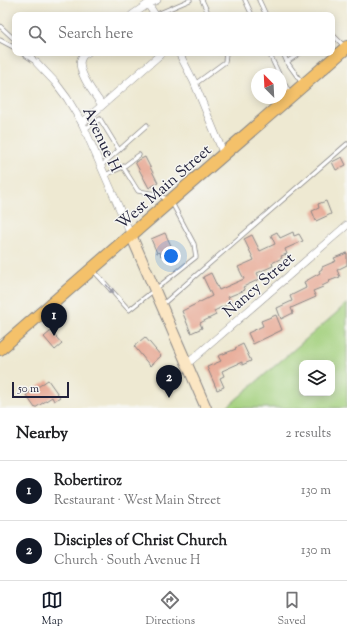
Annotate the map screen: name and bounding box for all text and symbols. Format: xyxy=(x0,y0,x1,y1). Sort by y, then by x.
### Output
search box xyxy=(12,12,335,56)
icon: search xyxy=(26,23,48,45)
text: Search here xyxy=(58,24,133,45)
north arrow xyxy=(251,68,287,104)
street label: Avenue H xyxy=(76,104,126,177)
street label: West Main Street xyxy=(112,140,218,236)
your location xyxy=(161,246,181,266)
street label: Nancy Street xyxy=(219,248,301,324)
one-way arrow xyxy=(106,284,115,295)
pin: 1 xyxy=(41,303,67,336)
map controls xyxy=(299,360,335,396)
button: layers xyxy=(299,360,335,396)
pin: 2 xyxy=(156,365,182,398)
scale bar xyxy=(12,380,69,399)
text: 50 m xyxy=(18,381,39,397)
text: Nearby xyxy=(16,422,68,446)
text: 2 results xyxy=(286,425,331,443)
text: Robertiroz xyxy=(54,471,122,492)
text: 1 xyxy=(27,482,31,500)
text: 130 m xyxy=(301,482,331,500)
text: Restaurant · West Main Street xyxy=(54,492,221,510)
text: Disciples of Christ Church xyxy=(54,531,227,552)
text: 2 xyxy=(26,542,32,560)
text: 130 m xyxy=(301,542,331,560)
text: Church · South Avenue H xyxy=(54,552,200,570)
tab: Map xyxy=(41,589,63,629)
tab: Directions xyxy=(146,589,195,629)
tab: Saved xyxy=(278,589,306,629)

